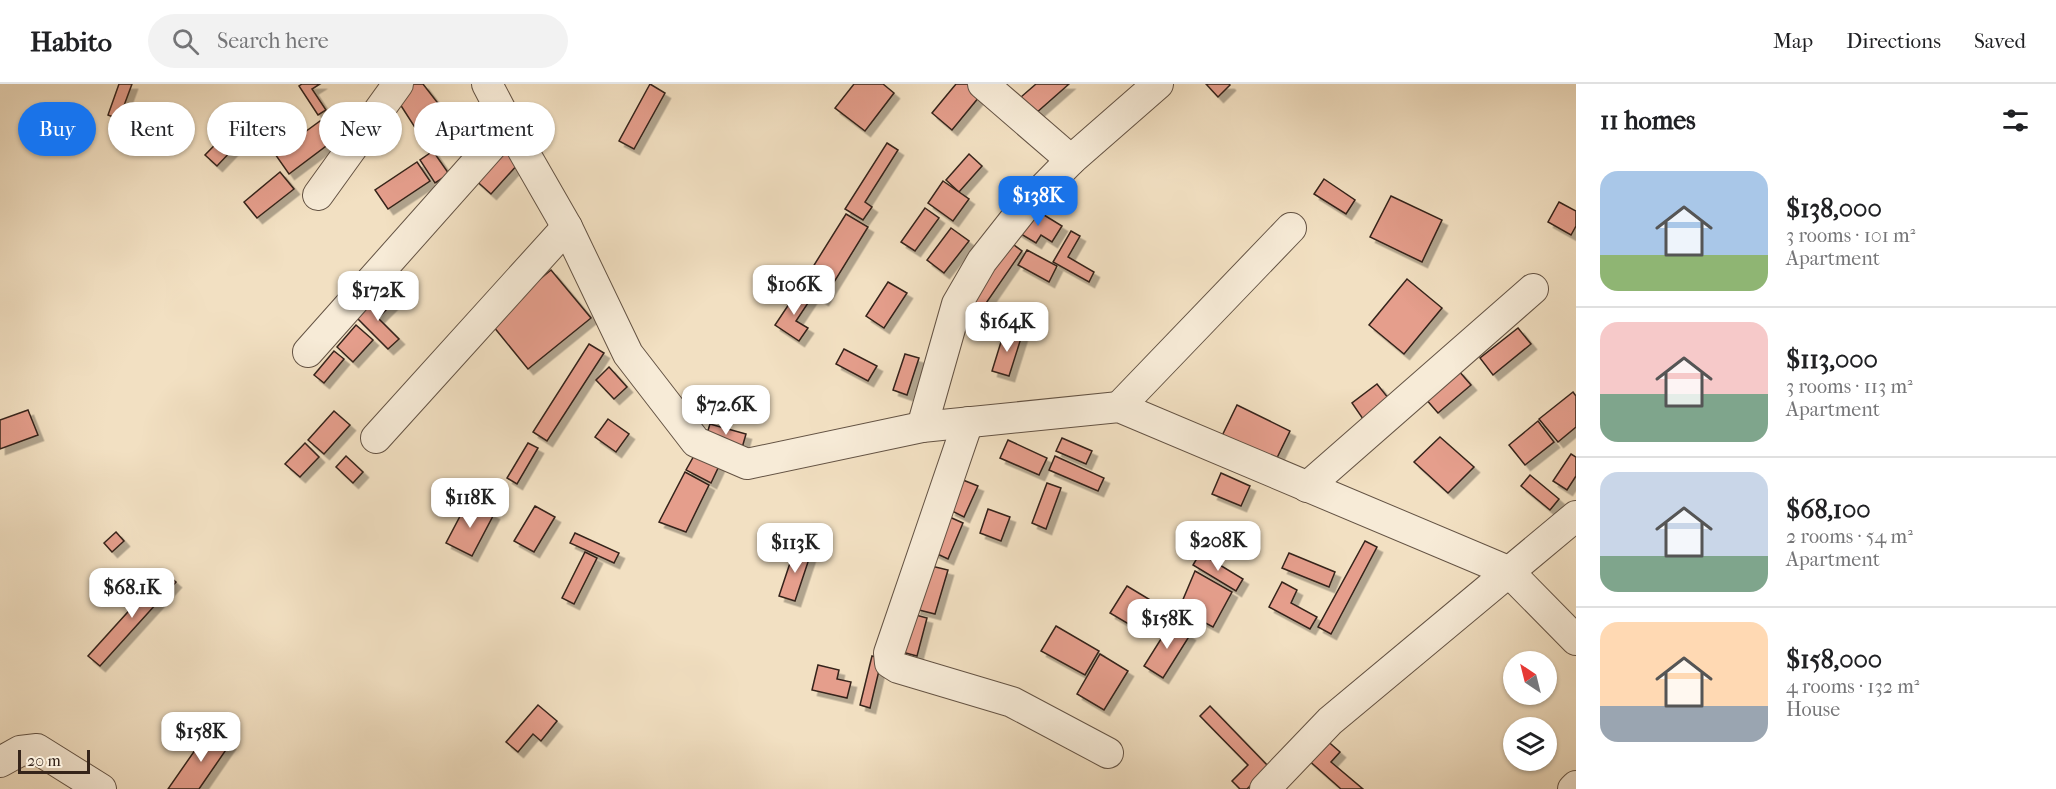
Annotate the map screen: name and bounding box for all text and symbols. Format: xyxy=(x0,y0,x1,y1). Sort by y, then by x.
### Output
search box xyxy=(148,14,568,68)
text: Habito xyxy=(30,25,112,58)
icon: search xyxy=(169,25,202,58)
text: Search here xyxy=(217,28,329,54)
text: Map xyxy=(1773,29,1813,53)
text: Directions xyxy=(1846,29,1941,53)
text: Saved xyxy=(1974,29,2026,53)
chip: Buy xyxy=(18,102,96,156)
chip: Rent xyxy=(108,102,195,156)
chip: Filters xyxy=(207,102,307,156)
chip: New xyxy=(319,102,402,156)
chip: Apartment xyxy=(414,102,555,156)
icon: filters xyxy=(1999,104,2032,137)
text: 11 homes xyxy=(1600,105,1696,136)
pin: $138K xyxy=(996,176,1080,227)
text: $138K xyxy=(1013,184,1063,207)
text: $138,000 xyxy=(1786,193,1882,224)
icon: home xyxy=(1648,195,1720,267)
text: 3 rooms · 101 m² xyxy=(1786,224,1915,247)
text: Apartment xyxy=(1786,247,1880,270)
pin: $106K xyxy=(752,265,836,316)
pin: $172K xyxy=(336,271,420,322)
text: $106K xyxy=(767,273,821,296)
text: $172K xyxy=(352,279,404,302)
pin: $164K xyxy=(965,302,1049,353)
text: $164K xyxy=(979,310,1035,333)
text: $113,000 xyxy=(1786,344,1878,375)
icon: home xyxy=(1648,346,1720,418)
text: 3 rooms · 113 m² xyxy=(1786,375,1913,398)
pin: $72.6K xyxy=(677,385,775,436)
text: $72.6K xyxy=(696,393,756,416)
text: Apartment xyxy=(1786,398,1880,421)
pin: $118K xyxy=(428,478,512,529)
text: $118K xyxy=(445,486,495,509)
text: $68,100 xyxy=(1786,494,1871,525)
icon: home xyxy=(1648,496,1720,568)
pin: $208K xyxy=(1176,521,1260,572)
pin: $113K xyxy=(753,523,837,574)
text: 2 rooms · 54 m² xyxy=(1786,525,1913,548)
text: $208K xyxy=(1190,529,1246,552)
text: $113K xyxy=(771,531,819,554)
text: Apartment xyxy=(1786,548,1880,571)
pin: $68.1K xyxy=(83,568,181,619)
text: $68.1K xyxy=(103,576,161,599)
pin: $158K xyxy=(1125,599,1209,650)
text: $158K xyxy=(1141,607,1193,630)
text: $158,000 xyxy=(1786,644,1882,675)
icon: home xyxy=(1648,646,1720,718)
north arrow xyxy=(1503,651,1557,705)
map controls xyxy=(1503,651,1557,771)
text: 4 rooms · 132 m² xyxy=(1786,675,1919,698)
text: House xyxy=(1786,698,1840,721)
pin: $158K xyxy=(159,712,243,763)
button: layers xyxy=(1503,717,1557,771)
text: $158K xyxy=(175,720,227,743)
scale bar xyxy=(18,747,90,774)
text: 20 m xyxy=(27,751,61,770)

